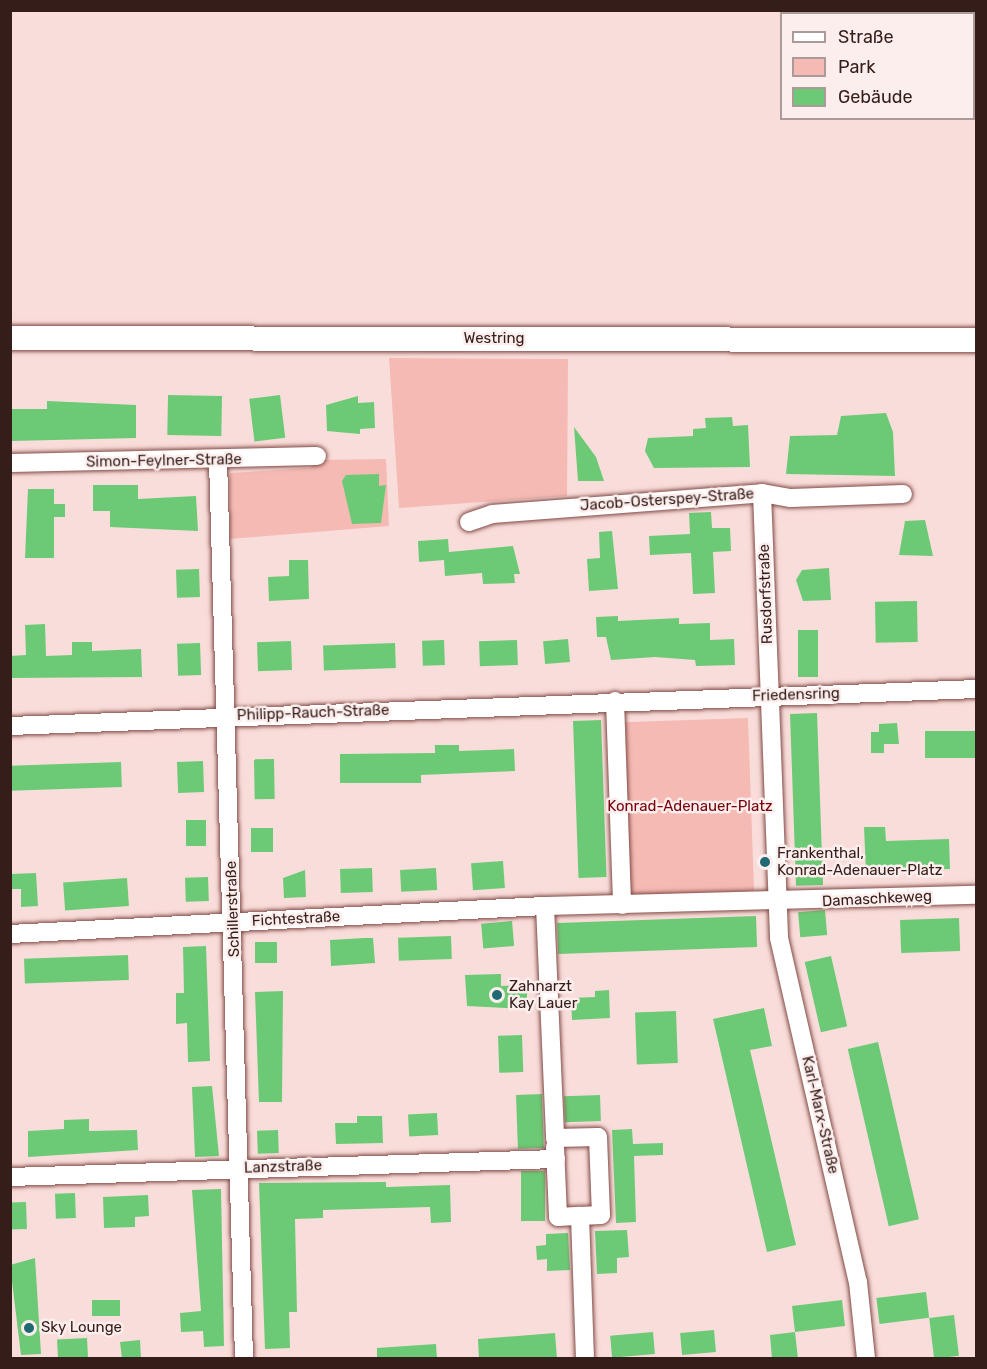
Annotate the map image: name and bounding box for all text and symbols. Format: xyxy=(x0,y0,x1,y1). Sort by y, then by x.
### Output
legend xyxy=(780,12,975,120)
text: Straße xyxy=(838,26,894,48)
text: Park xyxy=(838,56,875,78)
text: Gebäude xyxy=(838,86,913,108)
street label: Westring xyxy=(464,330,524,348)
street label: Simon-Feylner-Straße xyxy=(86,451,242,471)
street label: Jacob-Osterspey-Straße xyxy=(579,485,755,515)
street label: Rusdorfstraße xyxy=(755,544,777,644)
street label: Friedensring xyxy=(752,684,840,706)
street label: Philipp-Rauch-Straße xyxy=(236,701,390,725)
park label: Konrad-Adenauer-Platz xyxy=(607,798,773,816)
place label: Frankenthal, Konrad-Adenauer-Platz xyxy=(777,844,942,879)
marker: Frankenthal, Konrad-Adenauer-Platz xyxy=(758,855,772,869)
street label: Schillerstraße xyxy=(222,861,244,957)
street label: Damaschkeweg xyxy=(822,887,932,911)
street label: Fichtestraße xyxy=(251,908,341,930)
place label: Zahnarzt Kay Lauer xyxy=(509,977,578,1012)
marker: Zahnarzt Kay Lauer xyxy=(490,988,504,1002)
street label: Karl-Marx-Straße xyxy=(798,1054,842,1176)
street label: Lanzstraße xyxy=(244,1157,322,1177)
place label: Sky Lounge xyxy=(41,1319,122,1337)
marker: Sky Lounge xyxy=(22,1321,36,1335)

